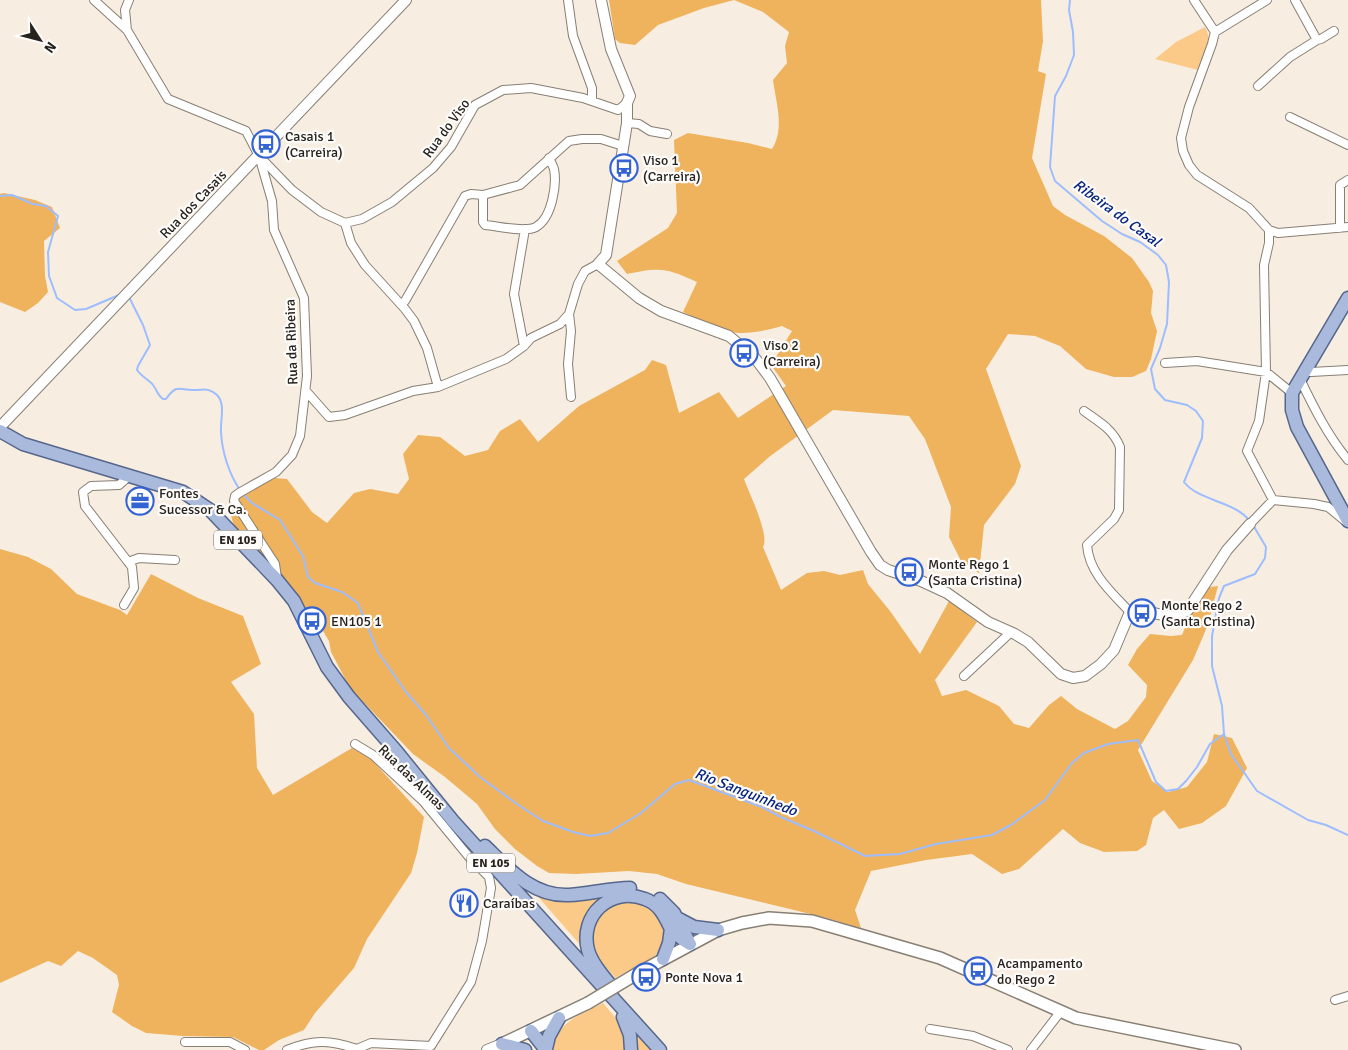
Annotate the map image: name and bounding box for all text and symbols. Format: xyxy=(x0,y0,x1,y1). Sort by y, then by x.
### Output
north arrow xyxy=(15,15,65,65)
text: N xyxy=(40,38,60,56)
street label: Rua do Viso xyxy=(419,95,474,161)
place label: Casais 1 (Carreira) xyxy=(285,128,343,161)
bus stop icon: Casais 1 (Carreira) xyxy=(251,129,281,159)
place label: Viso 1 (Carreira) xyxy=(643,152,701,185)
bus stop icon: Viso 1 (Carreira) xyxy=(609,153,639,183)
street label: Rua dos Casais xyxy=(157,167,230,242)
water label: Ribeira do Casal xyxy=(1070,175,1165,252)
street label: Rua da Ribeira xyxy=(282,299,301,385)
place label: Viso 2 (Carreira) xyxy=(763,337,821,370)
bus stop icon: Viso 2 (Carreira) xyxy=(729,338,759,368)
place label: Fontes Sucessor & Ca. xyxy=(159,485,247,518)
office icon: Fontes Sucessor & Ca. xyxy=(125,486,155,516)
road number: EN 105 xyxy=(214,530,262,550)
place label: Monte Rego 1 (Santa Cristina) xyxy=(928,556,1022,589)
bus stop icon: Monte Rego 1 (Santa Cristina) xyxy=(894,557,924,587)
place label: Monte Rego 2 (Santa Cristina) xyxy=(1161,597,1255,630)
bus stop icon: Monte Rego 2 (Santa Cristina) xyxy=(1127,598,1157,628)
bus stop icon: EN105 1 xyxy=(297,606,327,636)
place label: EN105 1 xyxy=(331,613,382,630)
street label: Rua das Almas xyxy=(375,741,449,814)
water label: Rio Sanguinhedo xyxy=(692,764,801,820)
road number: EN 105 xyxy=(467,854,515,872)
restaurant icon: Caraíbas xyxy=(449,888,479,918)
place label: Caraíbas xyxy=(483,895,535,912)
place label: Acampamento do Rego 2 xyxy=(997,955,1083,988)
bus stop icon: Acampamento do Rego 2 xyxy=(963,956,993,986)
bus stop icon: Ponte Nova 1 xyxy=(631,962,661,992)
place label: Ponte Nova 1 xyxy=(665,969,743,986)

